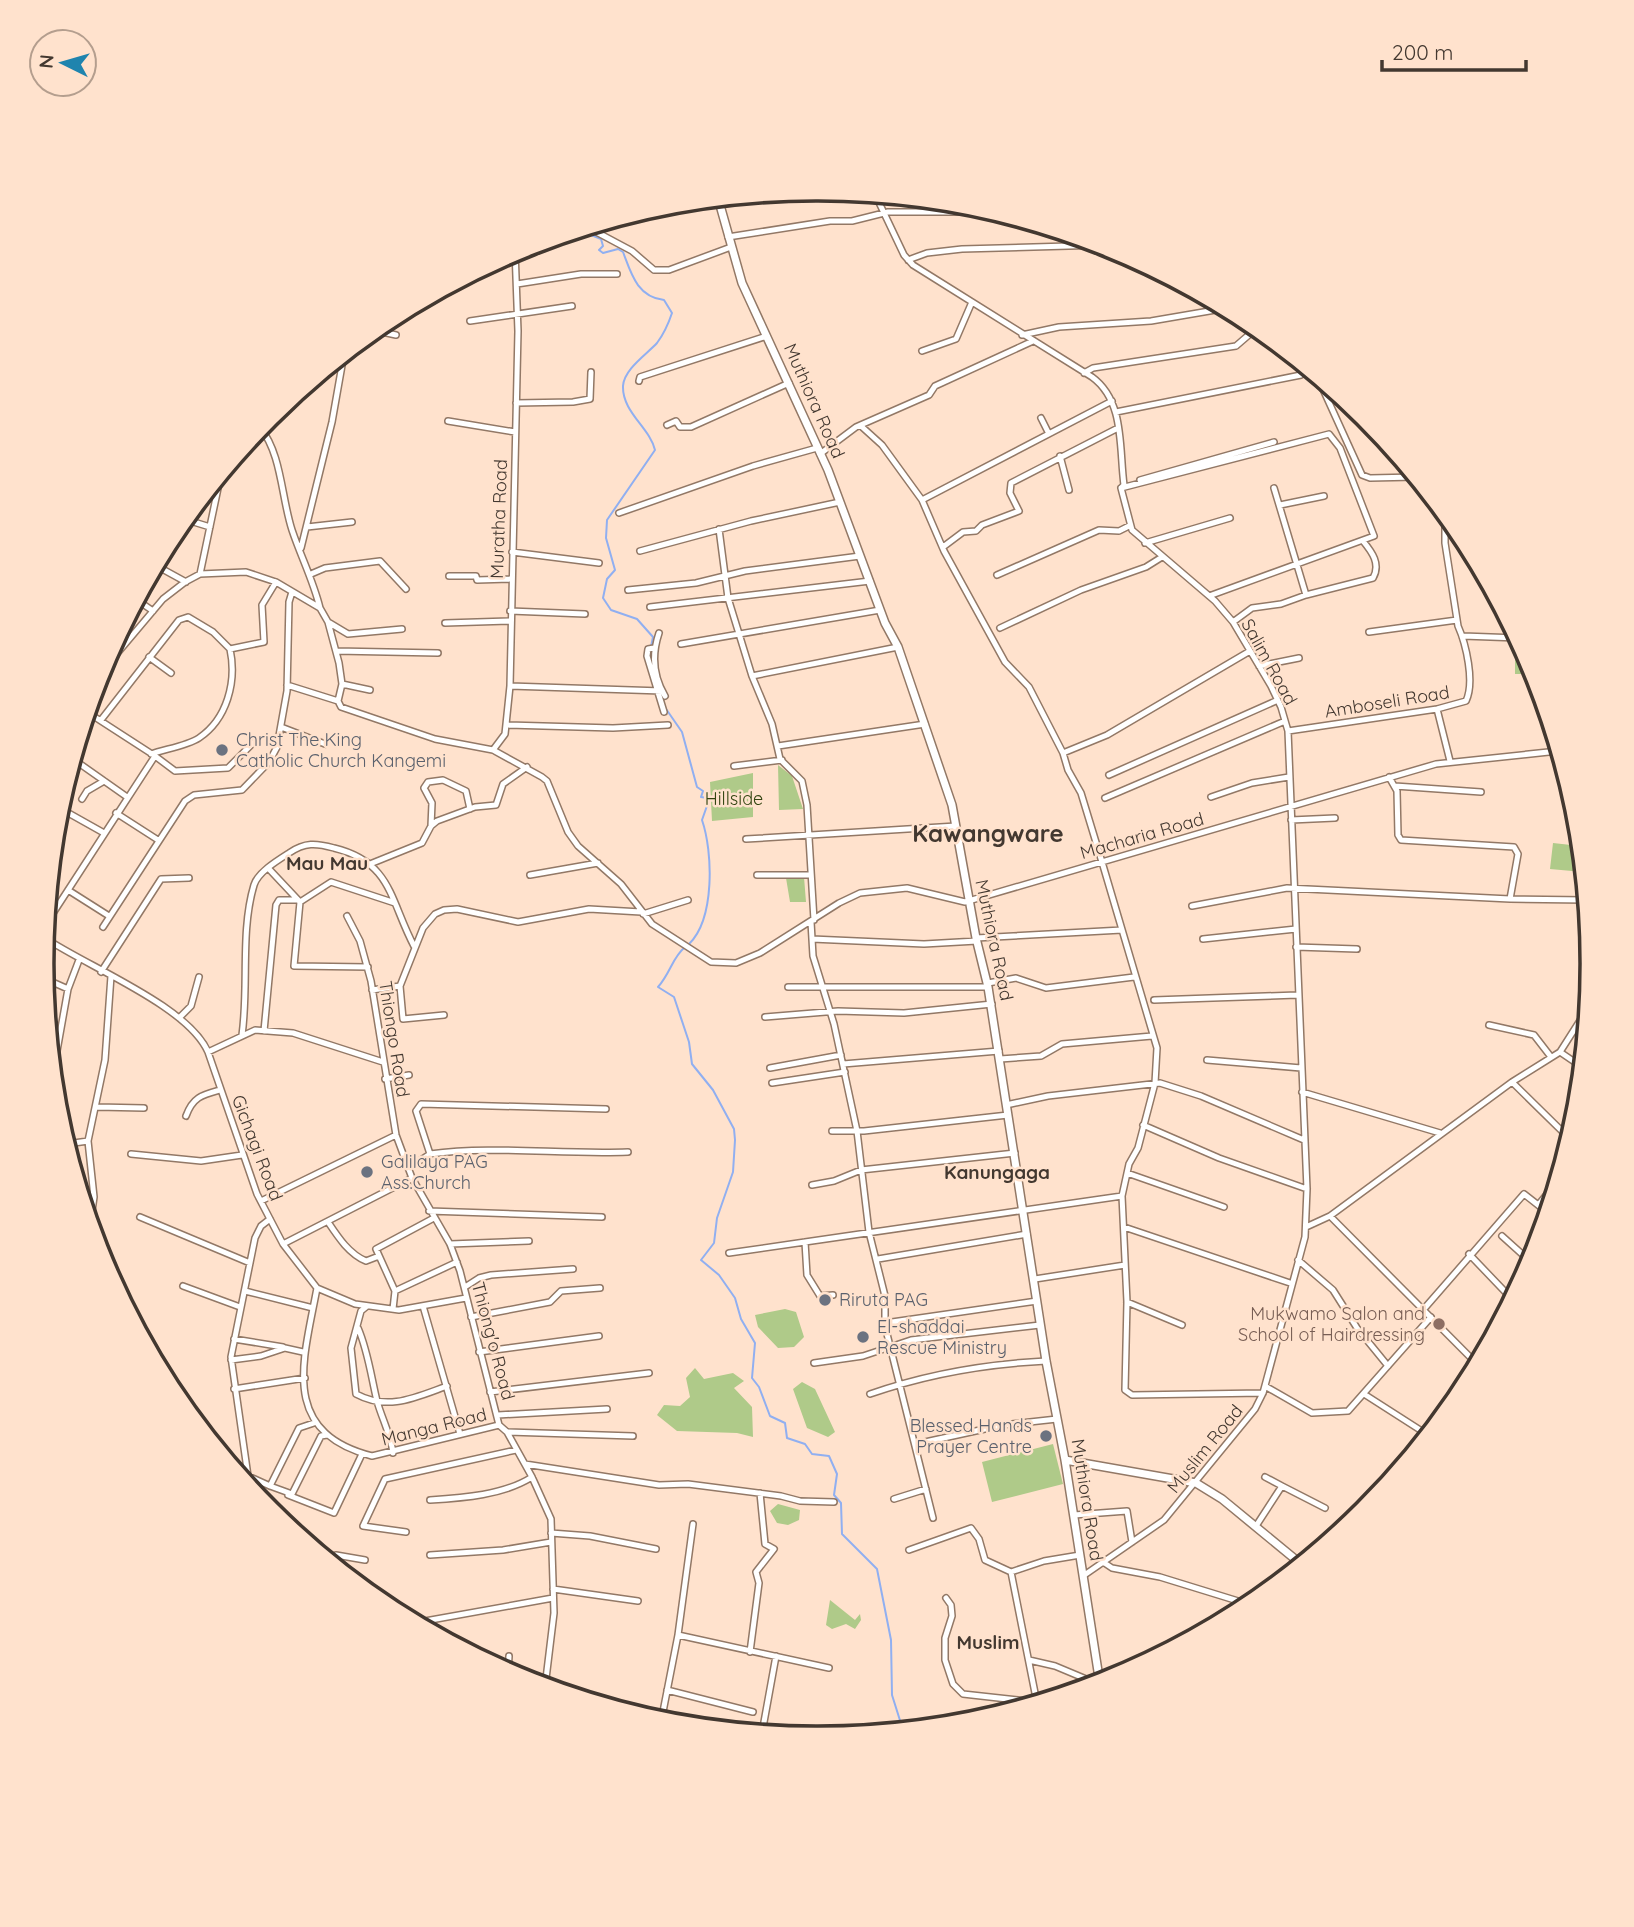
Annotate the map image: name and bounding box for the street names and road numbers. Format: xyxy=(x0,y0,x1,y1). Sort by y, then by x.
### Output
street label: Muthiora Road xyxy=(779,340,850,462)
street label: Muratha Road xyxy=(485,459,512,579)
street label: Salim Road xyxy=(1236,615,1303,709)
street label: Amboseli Road xyxy=(1323,680,1451,723)
street label: Macharia Road xyxy=(1077,807,1206,864)
street label: Muthiora Road xyxy=(970,877,1019,1003)
street label: Thiongo Road xyxy=(374,979,415,1099)
street label: Gichagi Road xyxy=(227,1092,288,1204)
street label: Thiong'o Road xyxy=(467,1279,520,1402)
street label: Muslim Road xyxy=(1162,1400,1247,1498)
street label: Manga Road xyxy=(379,1402,489,1451)
street label: Muthiora Road xyxy=(1066,1437,1109,1563)

